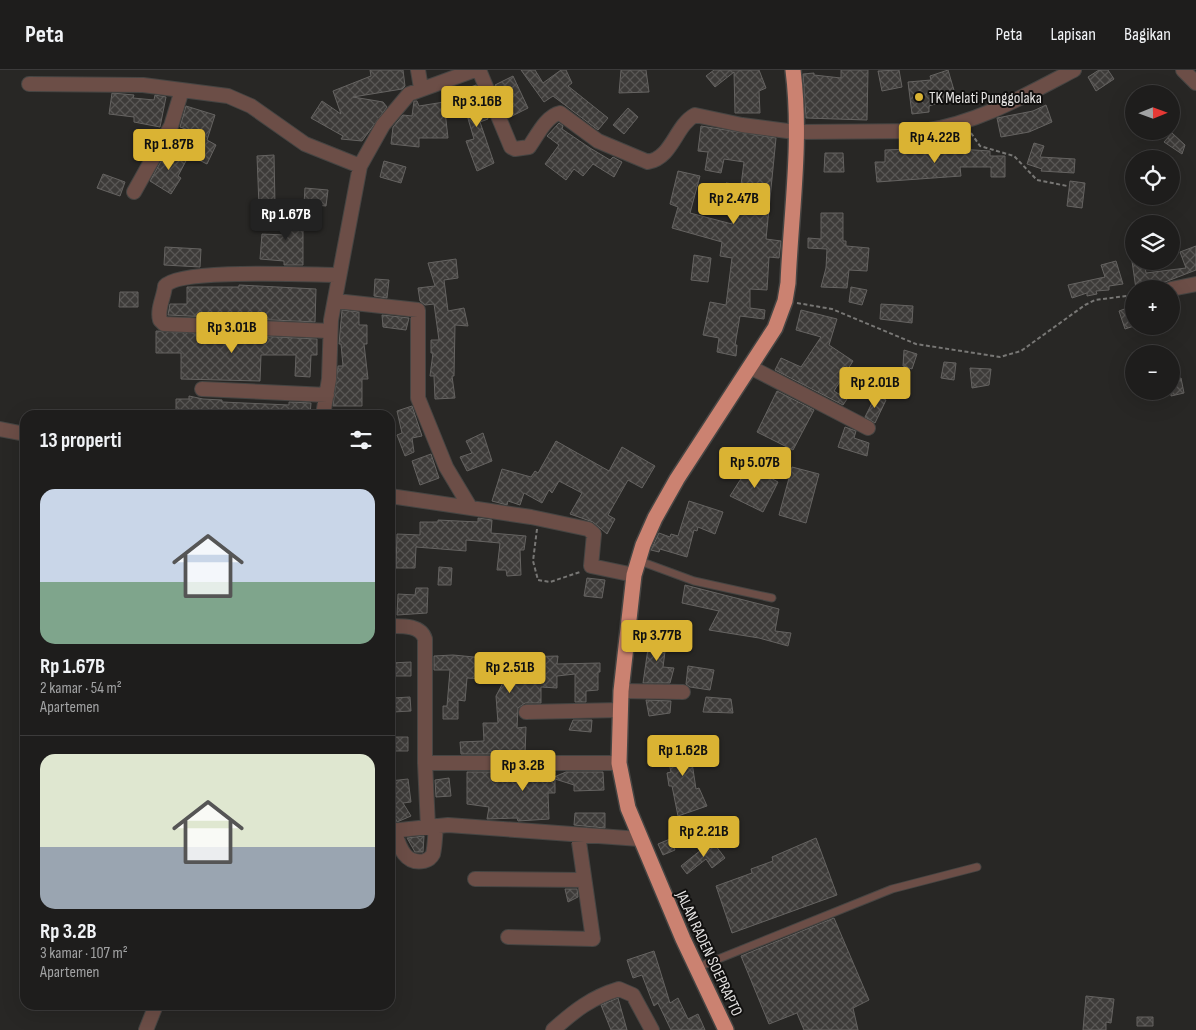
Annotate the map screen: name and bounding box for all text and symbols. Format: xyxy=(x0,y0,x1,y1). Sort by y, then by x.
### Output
text: Peta xyxy=(25,20,64,49)
text: Peta xyxy=(995,24,1023,45)
text: Lapisan xyxy=(1051,24,1096,45)
text: Bagikan xyxy=(1124,24,1171,45)
pin: Rp 3.16B xyxy=(425,85,529,128)
north arrow xyxy=(1125,85,1180,140)
map controls xyxy=(1125,85,1180,400)
place label: TK Melati Punggolaka xyxy=(929,89,1042,108)
marker: TK Melati Punggolaka xyxy=(913,91,925,103)
text: Rp 3.16B xyxy=(452,92,502,111)
pin: Rp 4.22B xyxy=(883,122,987,164)
pin: Rp 1.87B xyxy=(117,128,221,171)
text: Rp 4.22B xyxy=(910,128,960,147)
text: Rp 1.87B xyxy=(144,135,194,154)
button: locate xyxy=(1125,150,1180,205)
pin: Rp 2.47B xyxy=(682,182,786,225)
text: Rp 2.47B xyxy=(709,189,759,208)
pin: Rp 1.67B xyxy=(234,198,338,241)
text: Rp 1.67B xyxy=(261,205,311,224)
button: layers xyxy=(1125,215,1180,270)
button: + xyxy=(1125,280,1180,335)
pin: Rp 3.01B xyxy=(180,312,284,354)
text: Rp 3.01B xyxy=(207,318,257,337)
button: − xyxy=(1125,345,1180,400)
pin: Rp 2.01B xyxy=(823,366,927,409)
text: Rp 2.01B xyxy=(850,373,900,392)
icon: filters xyxy=(347,426,375,454)
text: 13 properti xyxy=(40,428,121,453)
pin: Rp 5.07B xyxy=(703,446,807,489)
text: Rp 5.07B xyxy=(730,453,780,472)
icon: home xyxy=(163,521,253,611)
pin: Rp 3.77B xyxy=(605,620,709,662)
text: Rp 3.77B xyxy=(632,626,682,645)
pin: Rp 2.51B xyxy=(458,652,562,694)
text: Rp 1.67B xyxy=(40,654,105,679)
text: Rp 2.51B xyxy=(486,658,535,677)
text: 2 kamar · 54 m² xyxy=(40,679,122,698)
text: Apartemen xyxy=(40,698,99,717)
pin: Rp 1.62B xyxy=(631,734,735,777)
text: Rp 1.62B xyxy=(658,741,708,760)
pin: Rp 3.2B xyxy=(477,750,569,792)
text: Rp 3.2B xyxy=(501,756,545,775)
icon: home xyxy=(163,787,253,877)
pin: Rp 2.21B xyxy=(652,816,756,858)
text: Rp 2.21B xyxy=(679,822,729,841)
street label: JALAN RADEN SOEPRAPTO xyxy=(671,887,746,1019)
text: Rp 3.2B xyxy=(40,919,96,944)
text: 3 kamar · 107 m² xyxy=(40,944,128,963)
text: Apartemen xyxy=(40,963,99,982)

